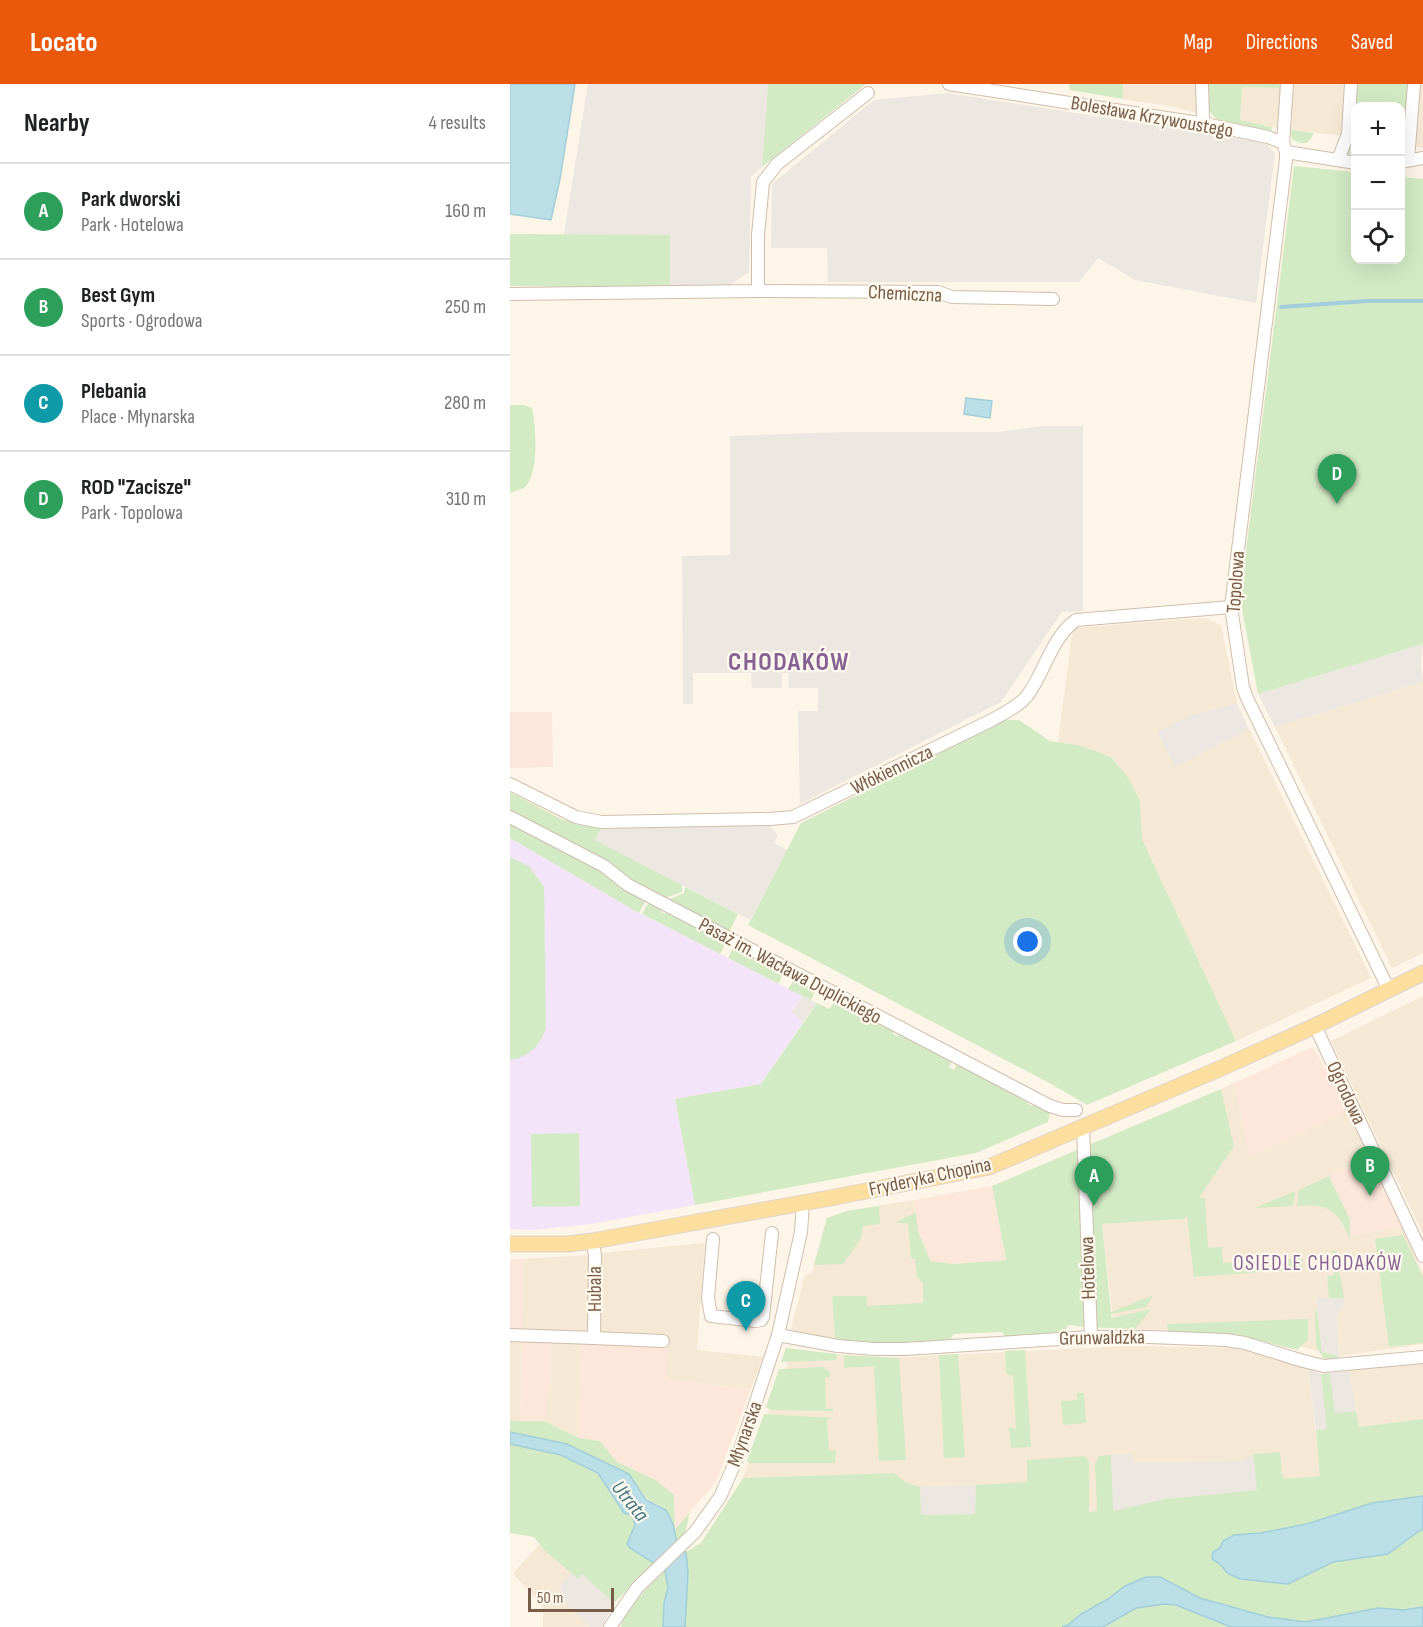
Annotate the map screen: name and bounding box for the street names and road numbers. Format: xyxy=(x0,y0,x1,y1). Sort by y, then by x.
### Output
street label: Bolesława Krzywoustego xyxy=(1069,91,1235,143)
street label: Chemiczna xyxy=(867,280,943,308)
street label: Topolowa xyxy=(1222,550,1250,614)
street label: Włókiennicza xyxy=(847,740,937,800)
street label: Pasaż im. Wacława Duplickiego xyxy=(694,913,886,1029)
street label: Ogrodowa xyxy=(1321,1058,1371,1128)
street label: Fryderyka Chopina xyxy=(867,1152,993,1202)
street label: Hotelowa xyxy=(1075,1236,1101,1300)
street label: Hubala xyxy=(583,1266,607,1312)
street label: Grunwaldzka xyxy=(1059,1325,1145,1351)
street label: Młynarska xyxy=(722,1398,768,1470)

